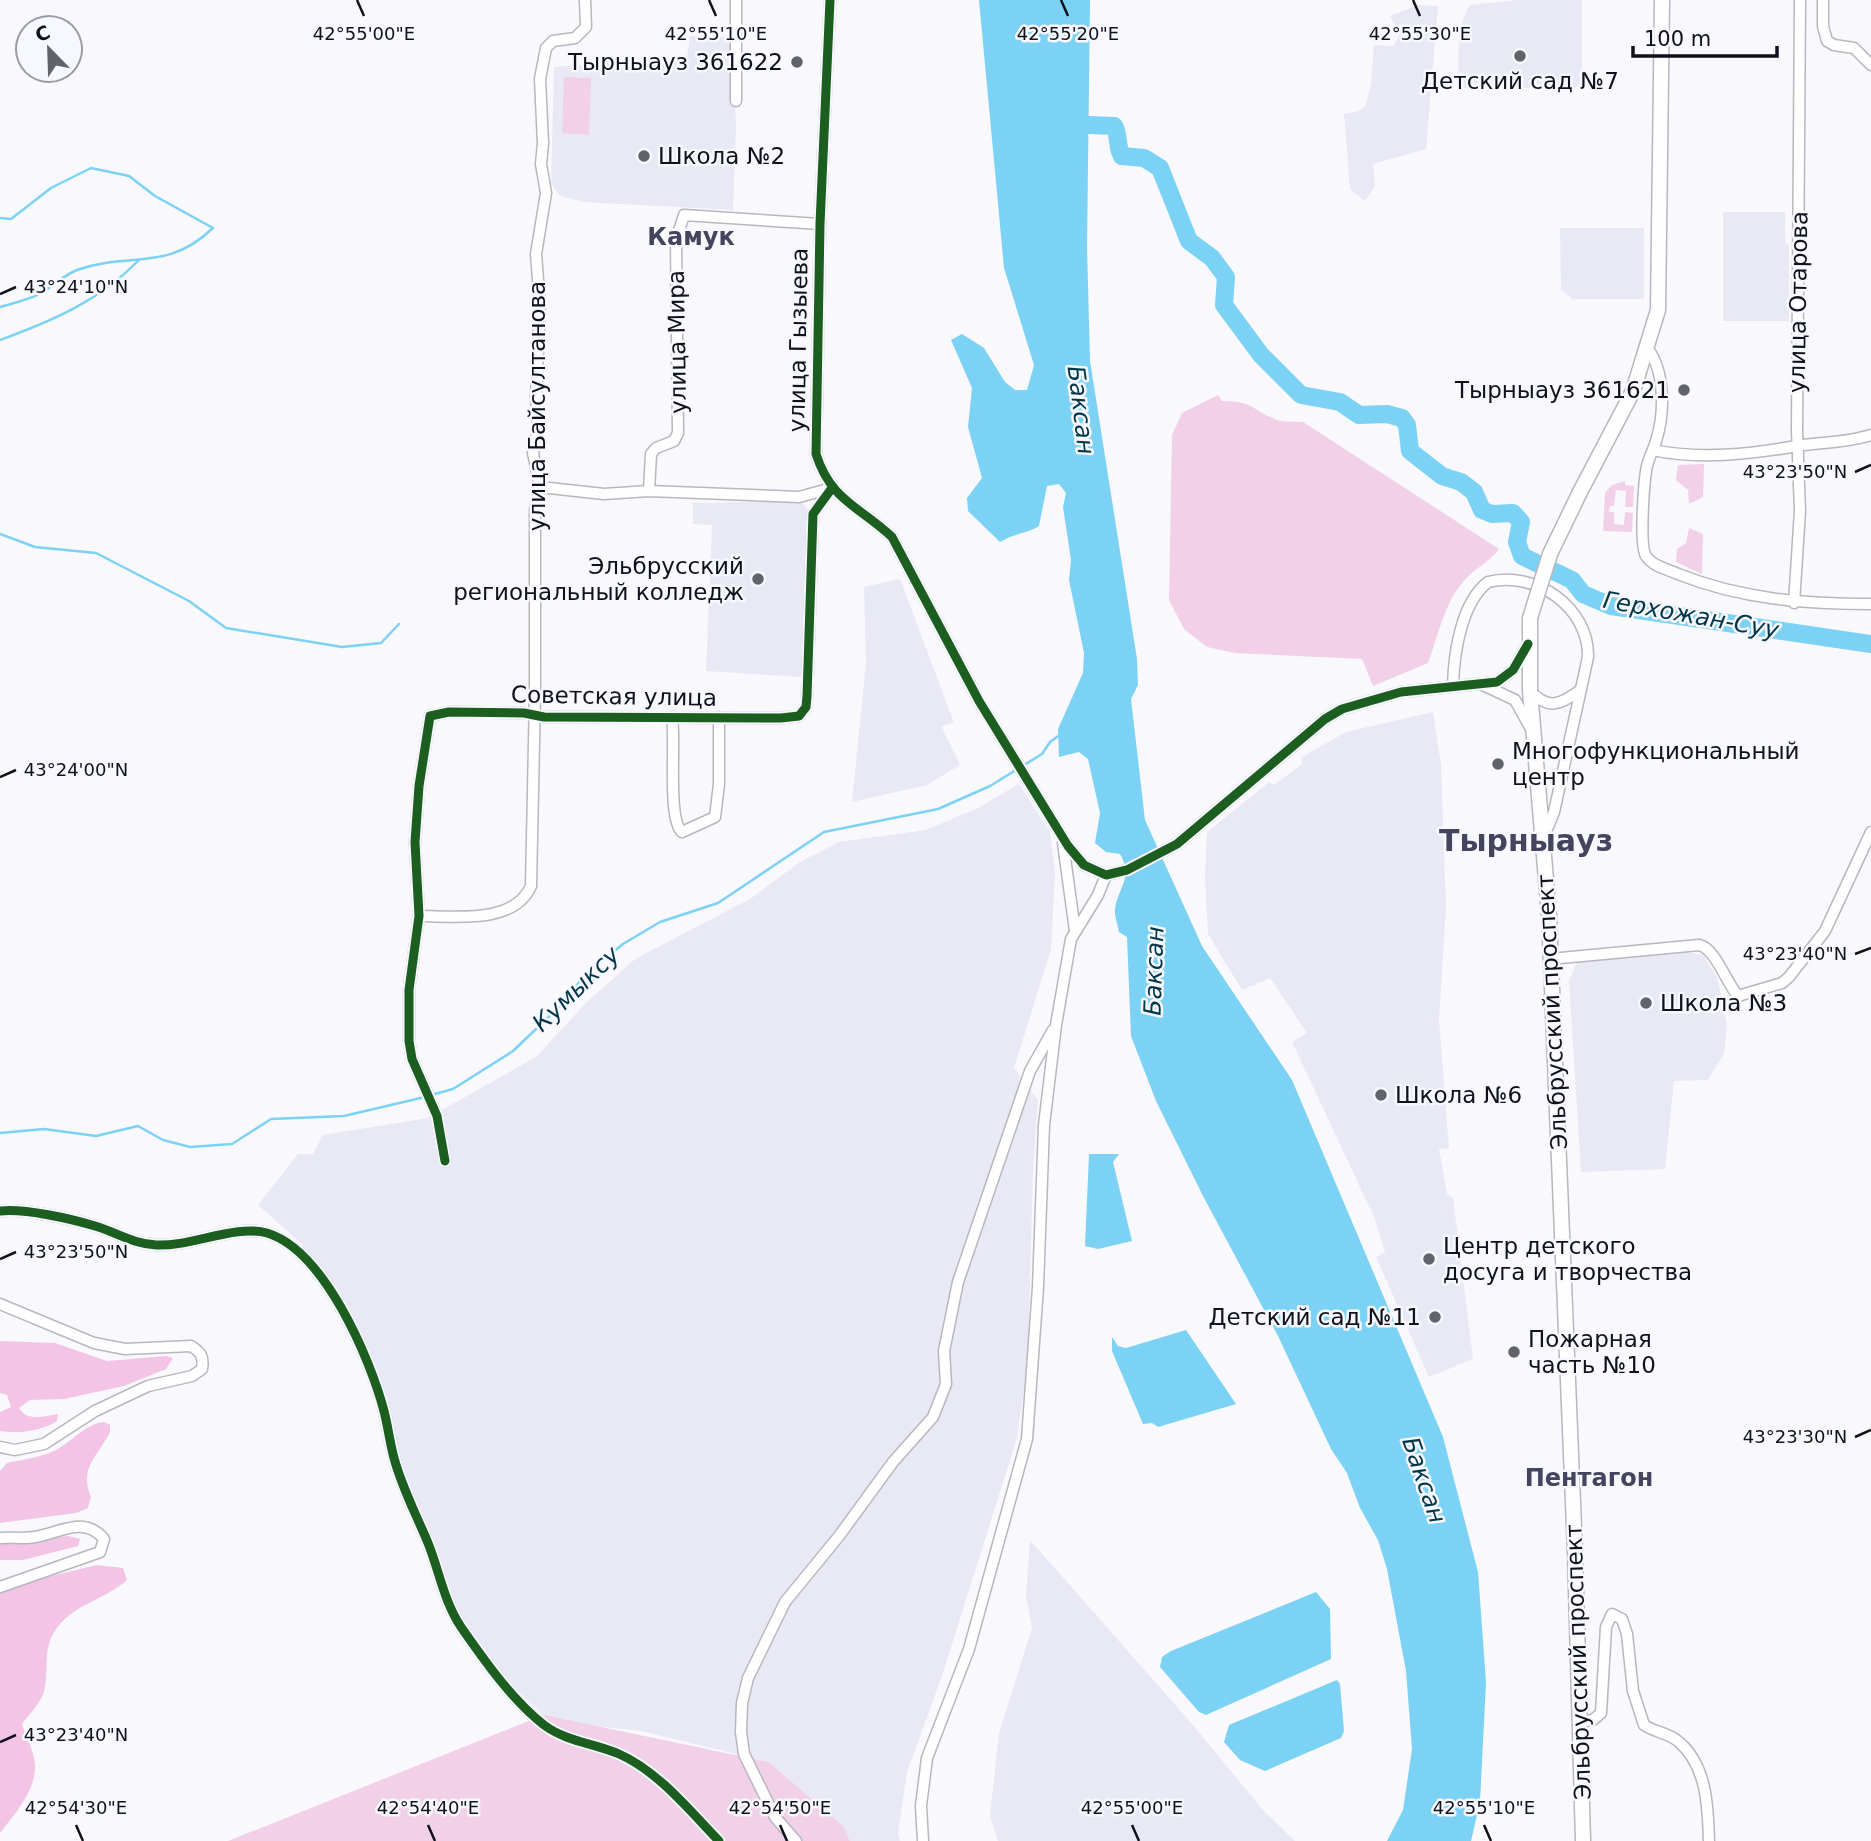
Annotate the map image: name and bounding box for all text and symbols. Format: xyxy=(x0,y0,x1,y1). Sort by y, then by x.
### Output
north arrow xyxy=(14,14,84,84)
scale bar xyxy=(1633,14,1776,58)
text: С xyxy=(32,20,53,46)
text: 42°55'00"E xyxy=(313,23,415,44)
text: 42°55'10"E xyxy=(665,23,767,44)
text: 42°55'20"E xyxy=(1017,23,1119,44)
text: 42°55'30"E xyxy=(1369,23,1471,44)
text: 100 m xyxy=(1644,27,1711,51)
marker: Детский сад №7 xyxy=(1512,48,1528,64)
place label: Тырныауз 361622 xyxy=(567,49,783,75)
marker: Тырныауз 361622 xyxy=(789,54,805,70)
place label: Детский сад №7 xyxy=(1421,68,1619,94)
place label: Школа №2 xyxy=(658,143,785,169)
marker: Школа №2 xyxy=(636,148,652,164)
street label: улица Отарова xyxy=(1783,211,1813,393)
district label: Камук xyxy=(647,223,735,251)
street label: улица Гызыева xyxy=(783,247,813,433)
street label: улица Мира xyxy=(663,270,691,414)
text: 43°24'10"N xyxy=(24,276,128,297)
street label: улица Байсултанова xyxy=(524,281,550,531)
water label: Баксан xyxy=(1062,364,1100,456)
place label: Тырныауз 361621 xyxy=(1454,377,1670,403)
marker: Тырныауз 361621 xyxy=(1676,382,1692,398)
text: 43°23'50"N xyxy=(1743,461,1847,482)
place label: Эльбрусский региональный колледж xyxy=(453,553,744,605)
marker: Эльбрусский региональный колледж xyxy=(750,571,766,587)
water label: Герхожан-Суу xyxy=(1601,586,1782,644)
street label: Советская улица xyxy=(511,681,717,711)
place label: Многофункциональный центр xyxy=(1512,738,1800,790)
marker: Многофункциональный центр xyxy=(1490,756,1506,772)
text: 43°24'00"N xyxy=(24,759,128,780)
district label: Тырныауз xyxy=(1439,823,1613,858)
street label: Эльбрусский проспект xyxy=(1532,874,1572,1150)
water label: Баксан xyxy=(1138,926,1170,1016)
water label: Кумыксу xyxy=(527,940,626,1037)
text: 43°23'40"N xyxy=(1743,943,1847,964)
place label: Школа №3 xyxy=(1660,990,1787,1016)
marker: Школа №3 xyxy=(1638,995,1654,1011)
place label: Школа №6 xyxy=(1395,1082,1522,1108)
marker: Школа №6 xyxy=(1373,1087,1389,1103)
place label: Центр детского досуга и творчества xyxy=(1443,1233,1692,1285)
text: 43°23'50"N xyxy=(24,1241,128,1262)
marker: Центр детского досуга и творчества xyxy=(1421,1251,1437,1267)
place label: Детский сад №11 xyxy=(1209,1304,1421,1330)
marker: Детский сад №11 xyxy=(1427,1309,1443,1325)
place label: Пожарная часть №10 xyxy=(1528,1326,1656,1378)
marker: Пожарная часть №10 xyxy=(1506,1344,1522,1360)
text: 43°23'30"N xyxy=(1743,1426,1847,1447)
water label: Баксан xyxy=(1396,1433,1452,1527)
district label: Пентагон xyxy=(1525,1464,1653,1492)
street label: Эльбрусский проспект xyxy=(1560,1524,1596,1800)
text: 43°23'40"N xyxy=(24,1724,128,1745)
text: 42°54'30"E xyxy=(25,1797,127,1818)
text: 42°54'40"E xyxy=(377,1797,479,1818)
text: 42°54'50"E xyxy=(729,1797,831,1818)
text: 42°55'00"E xyxy=(1081,1797,1183,1818)
text: 42°55'10"E xyxy=(1433,1797,1535,1818)

